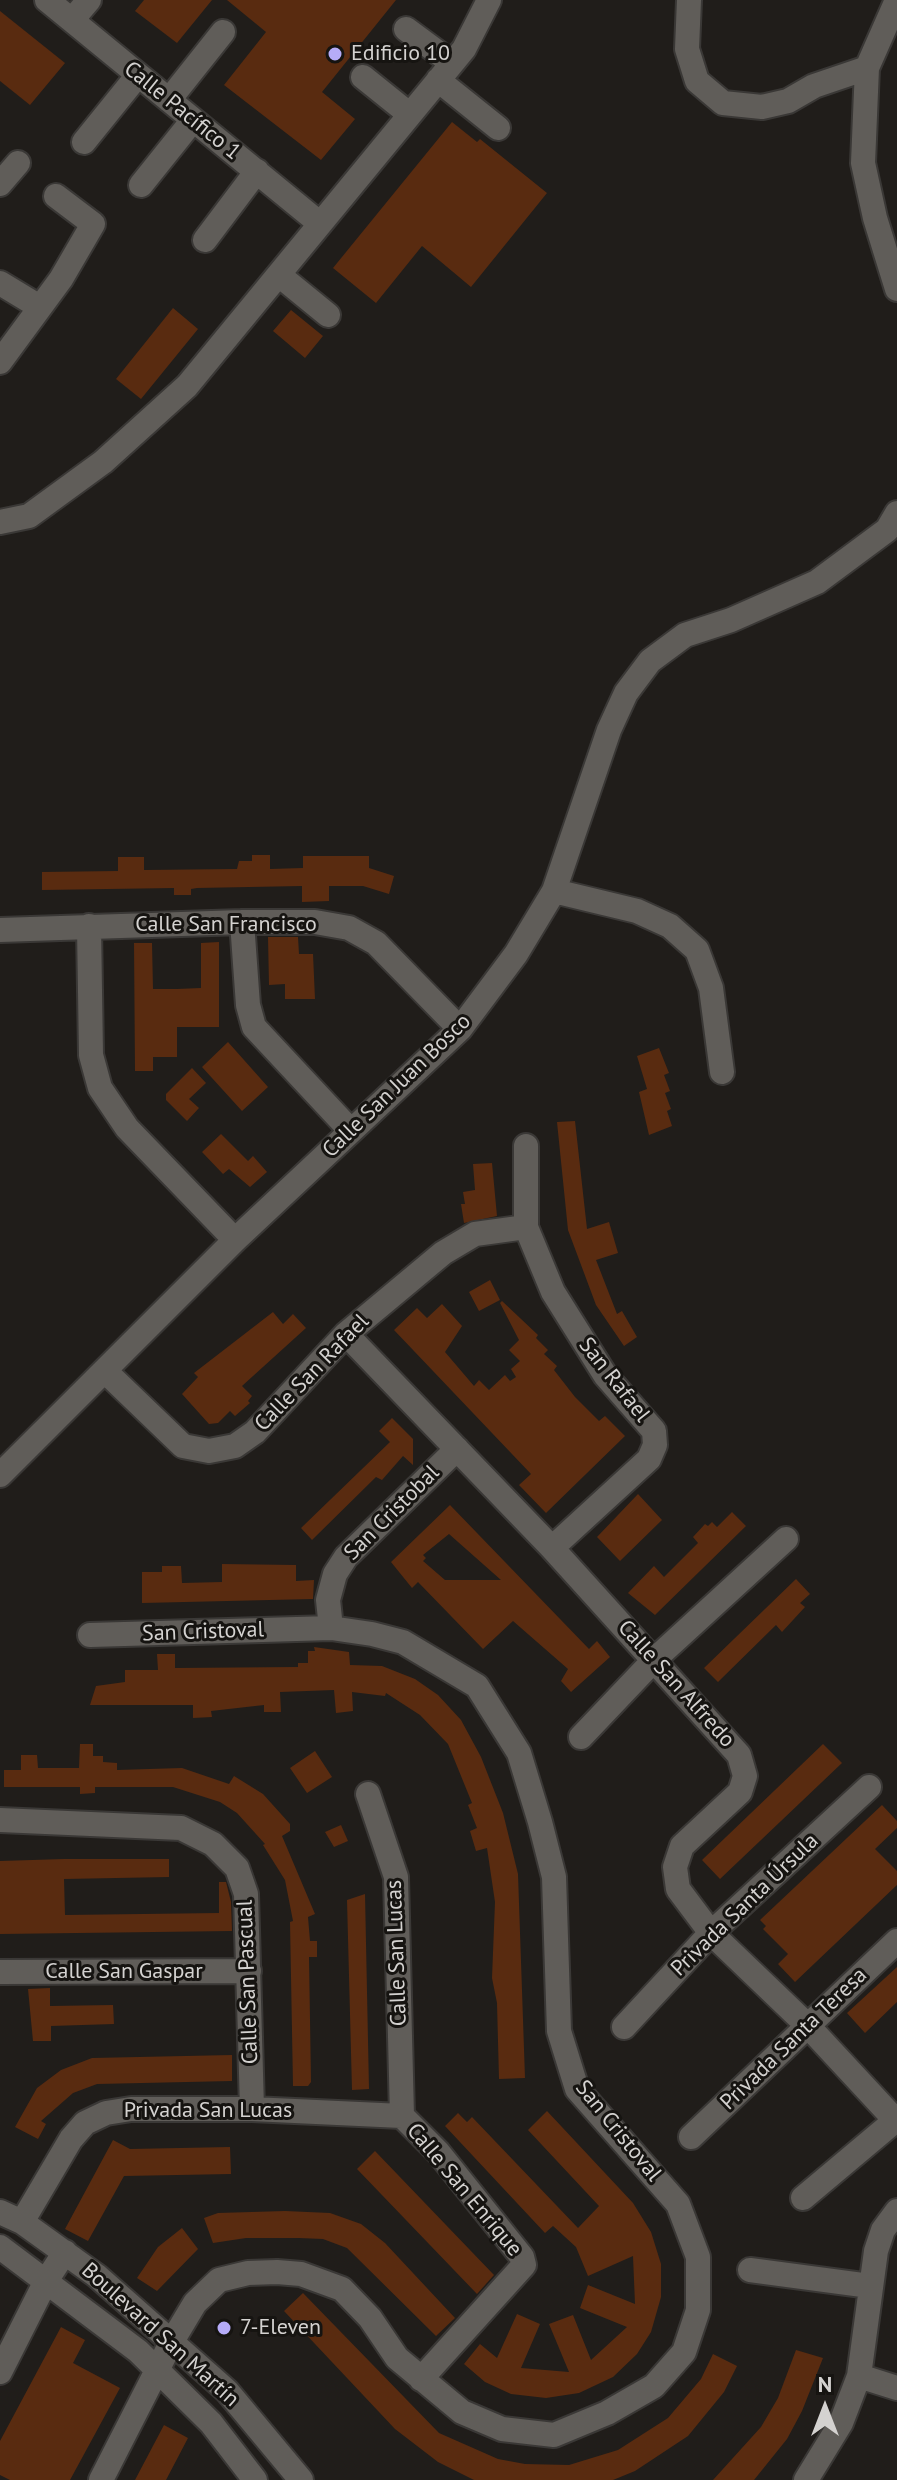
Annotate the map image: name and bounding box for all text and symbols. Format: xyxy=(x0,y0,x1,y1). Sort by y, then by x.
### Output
place label: Edificio 10 xyxy=(351,41,450,67)
marker: Edificio 10 xyxy=(326,45,344,63)
street label: Calle Pacífico 1 xyxy=(118,56,246,166)
street label: Calle San Francisco xyxy=(135,912,317,938)
street label: Calle San Juan Bosco xyxy=(317,1009,477,1163)
street label: Calle San Rafael xyxy=(249,1309,375,1437)
street label: San Rafael xyxy=(573,1333,655,1427)
street label: San Cristobal xyxy=(339,1460,445,1566)
street label: Calle San Alfredo xyxy=(612,1615,740,1753)
street label: San Cristoval xyxy=(142,1617,264,1647)
street label: Privada Santa Úrsula xyxy=(666,1828,824,1982)
street label: Calle San Lucas xyxy=(381,1879,413,2027)
street label: Calle San Pascual xyxy=(232,1899,264,2065)
street label: Calle San Gaspar xyxy=(45,1959,203,1985)
street label: Privada Santa Teresa xyxy=(715,1962,873,2116)
street label: San Cristoval xyxy=(569,2075,667,2187)
street label: Privada San Lucas xyxy=(124,2098,292,2124)
street label: Calle San Enrique xyxy=(401,2118,527,2262)
street label: Boulevard San Martín xyxy=(76,2257,244,2413)
place label: 7-Eleven xyxy=(240,2315,321,2341)
marker: 7-Eleven xyxy=(215,2319,233,2337)
north arrow xyxy=(785,2368,865,2448)
text: N xyxy=(818,2370,832,2398)

